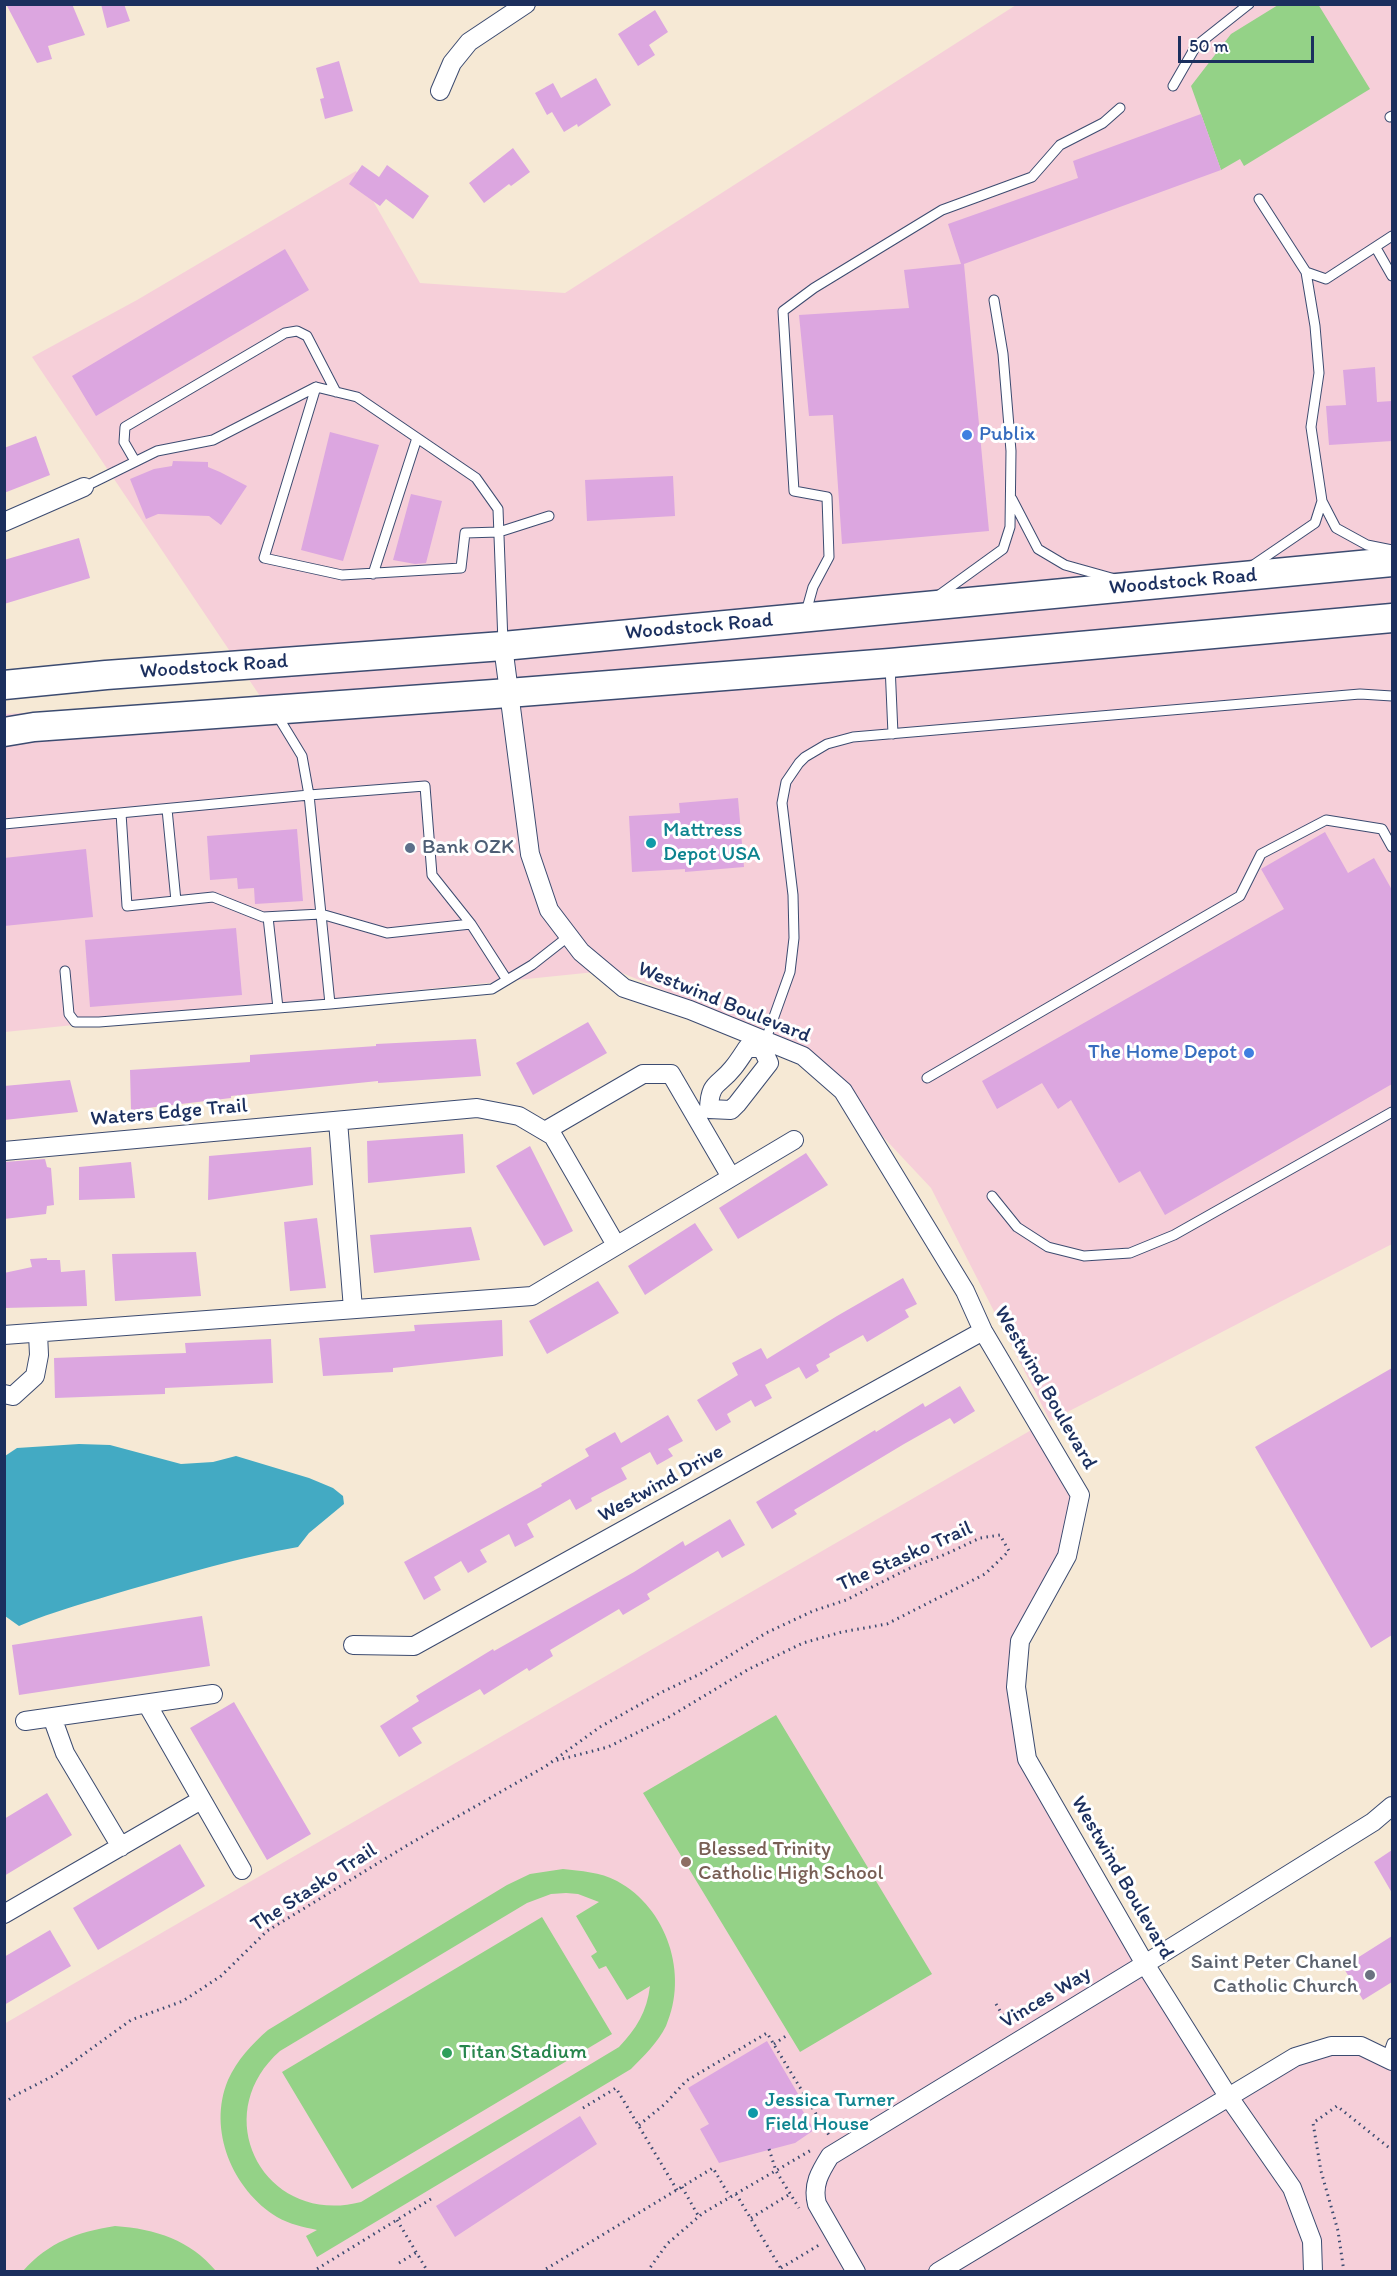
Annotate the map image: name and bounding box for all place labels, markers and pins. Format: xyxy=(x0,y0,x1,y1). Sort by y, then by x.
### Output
place label: Publix xyxy=(979,422,1035,448)
marker: Publix xyxy=(960,428,974,442)
place label: Mattress Depot USA xyxy=(663,818,760,868)
place label: Bank OZK xyxy=(422,835,514,861)
marker: Mattress Depot USA xyxy=(644,836,658,850)
marker: Bank OZK xyxy=(403,841,417,855)
place label: The Home Depot xyxy=(1088,1040,1237,1066)
marker: The Home Depot xyxy=(1242,1046,1256,1060)
place label: Blessed Trinity Catholic High School xyxy=(698,1837,883,1887)
marker: Blessed Trinity Catholic High School xyxy=(679,1855,693,1869)
place label: Saint Peter Chanel Catholic Church xyxy=(1191,1950,1358,2000)
marker: Saint Peter Chanel Catholic Church xyxy=(1363,1968,1377,1982)
place label: Titan Stadium xyxy=(459,2040,587,2066)
marker: Titan Stadium xyxy=(440,2046,454,2060)
place label: Jessica Turner Field House xyxy=(765,2088,895,2138)
marker: Jessica Turner Field House xyxy=(746,2106,760,2120)

